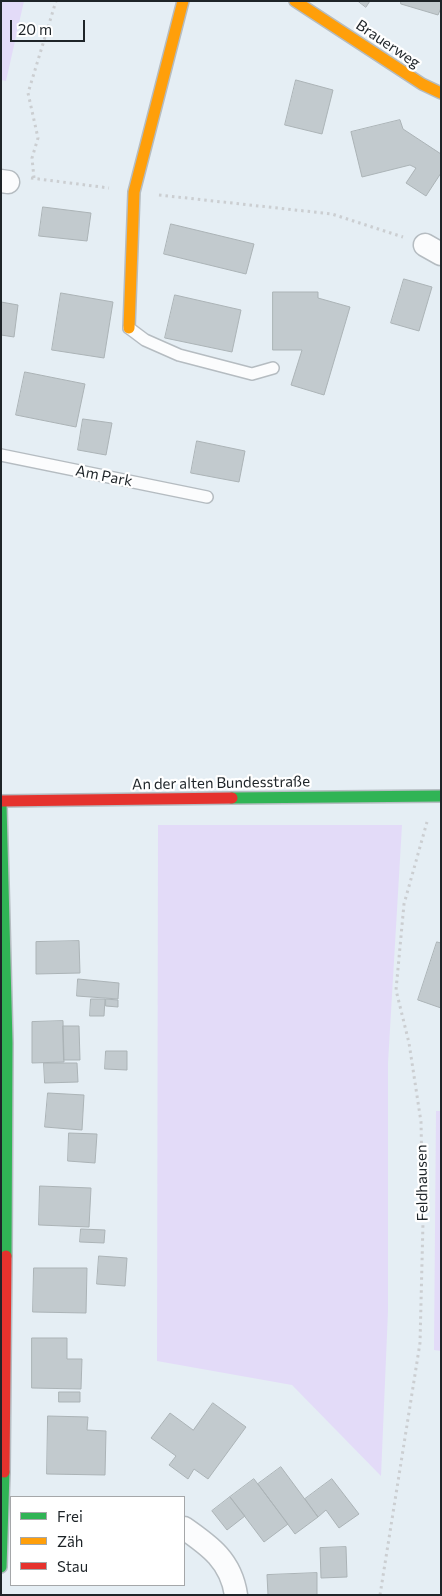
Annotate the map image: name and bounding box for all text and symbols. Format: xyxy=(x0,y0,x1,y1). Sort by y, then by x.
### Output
scale bar xyxy=(12,10,88,42)
street label: Brauerweg xyxy=(353,16,423,72)
text: 20 m xyxy=(18,20,52,38)
street label: Am Park xyxy=(74,462,134,490)
street label: An der alten Bundesstraße xyxy=(132,772,310,794)
street label: Feldhausen xyxy=(412,1144,432,1222)
legend xyxy=(10,1496,185,1586)
text: Frei xyxy=(57,1507,83,1525)
text: Zäh xyxy=(57,1532,83,1550)
text: Stau xyxy=(57,1557,88,1575)

